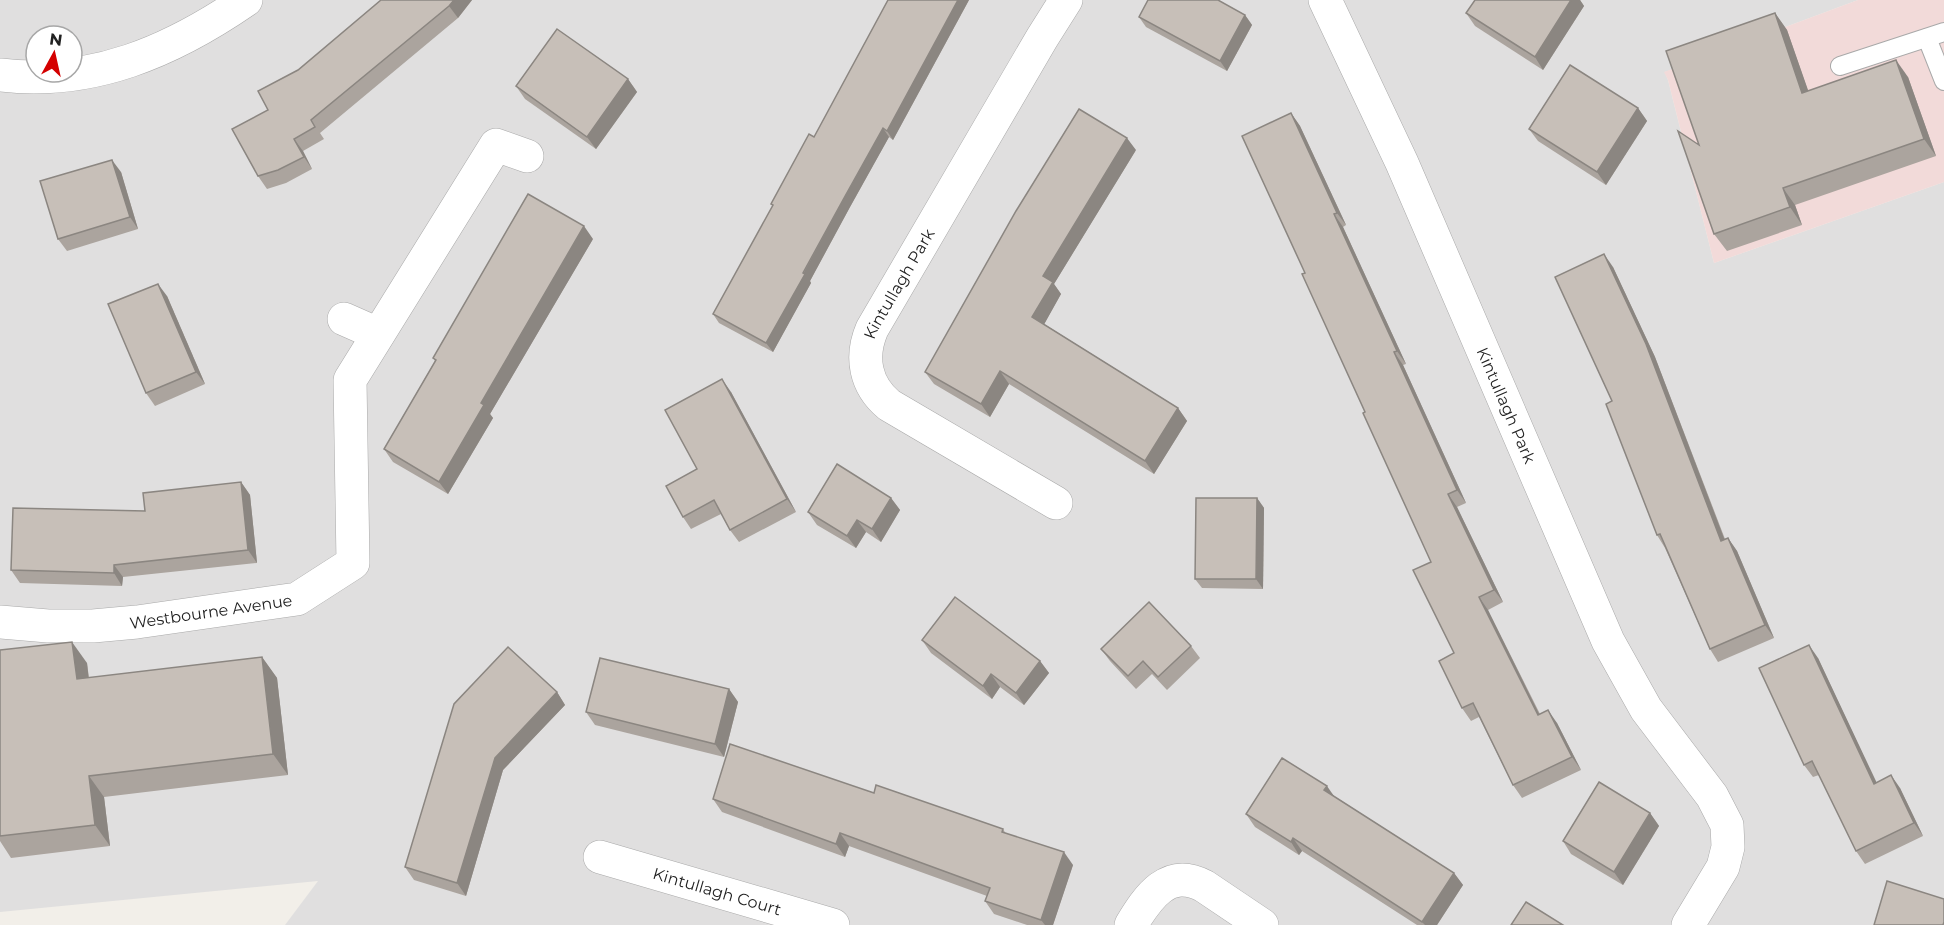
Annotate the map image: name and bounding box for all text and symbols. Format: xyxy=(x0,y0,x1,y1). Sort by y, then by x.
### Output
north arrow xyxy=(24,24,84,84)
text: N xyxy=(48,29,64,50)
street label: Kintullagh Park xyxy=(860,225,939,342)
street label: Kintullagh Park xyxy=(1473,344,1539,467)
street label: Westbourne Avenue xyxy=(128,591,293,633)
street label: Kintullagh Court xyxy=(651,864,784,920)

